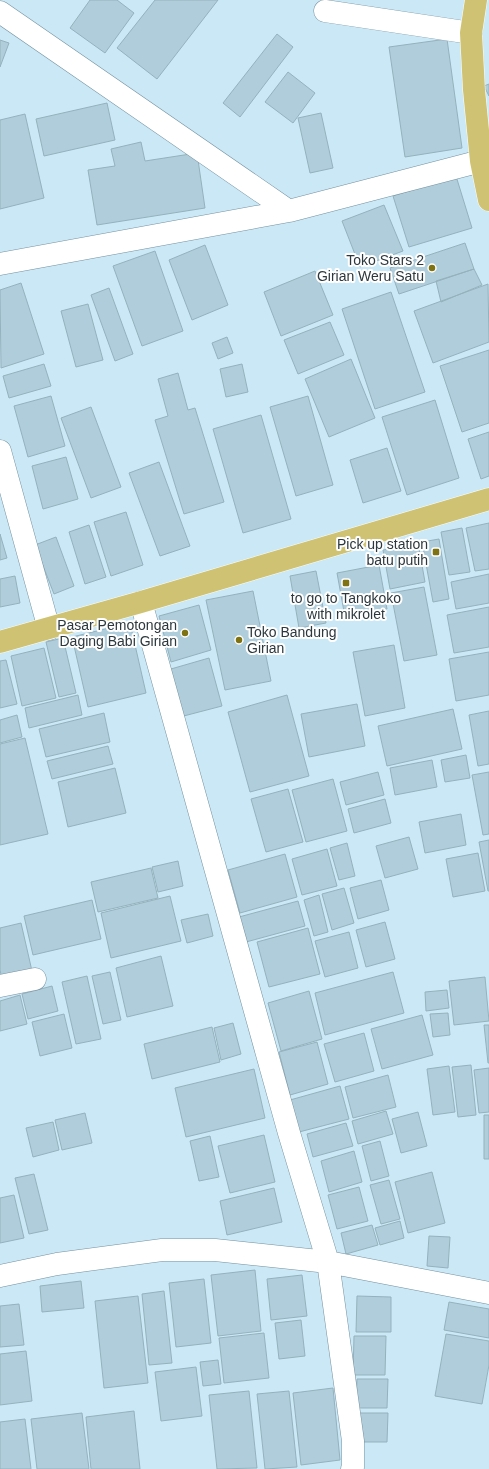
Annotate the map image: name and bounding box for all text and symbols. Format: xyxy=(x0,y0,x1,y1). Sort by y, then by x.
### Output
place label: Toko Stars 2 Girian Weru Satu xyxy=(317,252,424,284)
marker: Toko Stars 2 Girian Weru Satu xyxy=(427,263,437,273)
place label: Pick up station batu putih xyxy=(337,536,428,568)
marker: Pick up station batu putih xyxy=(431,547,441,557)
marker: to go to Tangkoko with mikrolet xyxy=(341,578,351,588)
place label: to go to Tangkoko with mikrolet xyxy=(291,590,401,622)
place label: Pasar Pemotongan Daging Babi Girian xyxy=(57,617,177,649)
place label: Toko Bandung Girian xyxy=(247,624,337,656)
marker: Pasar Pemotongan Daging Babi Girian xyxy=(180,628,190,638)
marker: Toko Bandung Girian xyxy=(234,635,244,645)

